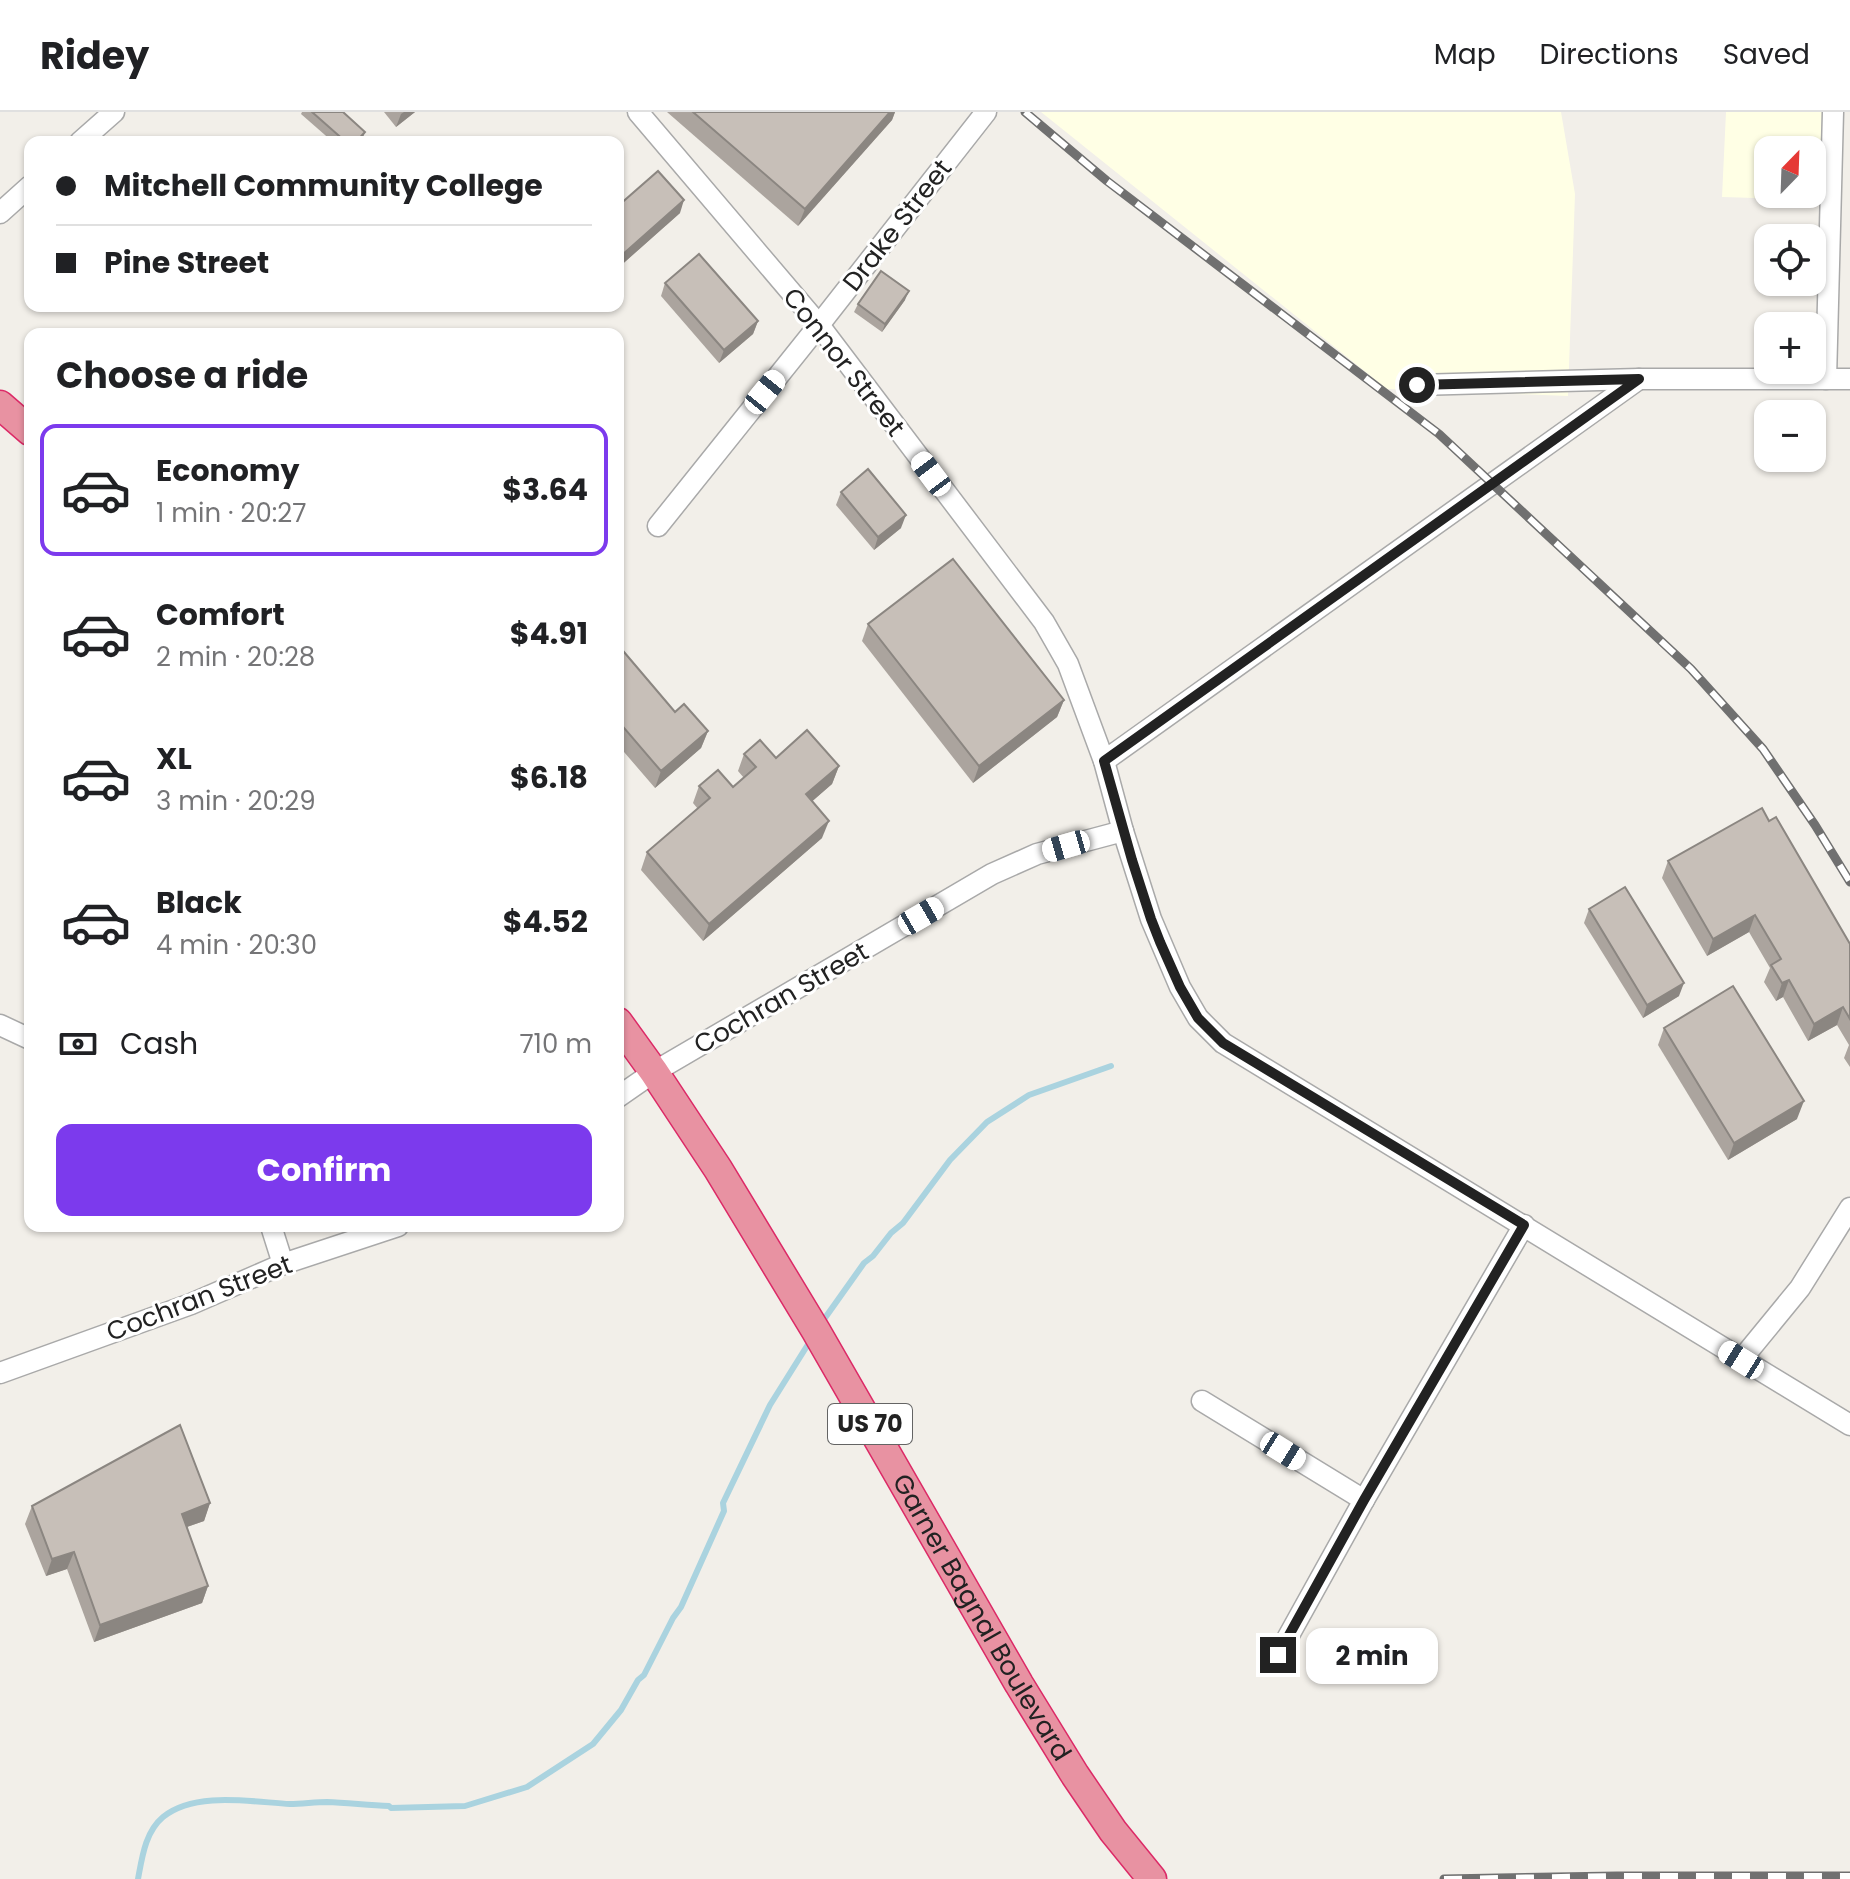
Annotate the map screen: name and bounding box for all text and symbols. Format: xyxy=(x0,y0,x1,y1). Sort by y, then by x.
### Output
text: Ridey xyxy=(40,29,149,82)
text: Map xyxy=(1434,35,1496,74)
text: Directions xyxy=(1540,35,1679,74)
text: Saved xyxy=(1723,35,1810,74)
north arrow xyxy=(1754,136,1826,208)
map controls xyxy=(1754,136,1826,472)
street label: Drake Street xyxy=(834,152,960,298)
text: Mitchell Community College xyxy=(104,164,543,207)
button: locate xyxy=(1754,224,1826,296)
text: Pine Street xyxy=(104,241,269,284)
street label: Connor Street xyxy=(775,280,913,444)
button: + xyxy=(1754,312,1826,384)
text: Choose a ride xyxy=(56,350,308,401)
car xyxy=(741,366,789,418)
route start xyxy=(1399,367,1435,403)
button: − xyxy=(1754,400,1826,472)
car xyxy=(907,448,955,500)
text: Economy xyxy=(156,449,300,492)
icon: car xyxy=(60,454,132,526)
text: $3.64 xyxy=(502,468,588,511)
text: 1 min · 20:27 xyxy=(156,495,306,531)
text: Comfort xyxy=(156,593,285,636)
icon: car xyxy=(60,598,132,670)
text: $4.91 xyxy=(510,612,588,655)
text: 2 min · 20:28 xyxy=(156,639,315,675)
text: XL xyxy=(156,737,192,780)
icon: car xyxy=(60,742,132,814)
text: $6.18 xyxy=(510,756,588,799)
text: 3 min · 20:29 xyxy=(156,783,316,819)
car xyxy=(1040,828,1092,864)
text: Black xyxy=(156,881,242,924)
icon: car xyxy=(60,886,132,958)
car xyxy=(894,894,948,938)
text: $4.52 xyxy=(503,900,588,943)
text: 4 min · 20:30 xyxy=(156,927,317,963)
street label: Cochran Street xyxy=(687,933,875,1063)
icon: cash xyxy=(56,1022,100,1066)
text: Cash xyxy=(120,1022,198,1065)
text: 710 m xyxy=(519,1026,592,1062)
button: Confirm xyxy=(56,1124,592,1216)
street label: Cochran Street xyxy=(101,1246,297,1350)
car xyxy=(1714,1337,1768,1383)
road number: US 70 xyxy=(828,1404,912,1444)
car xyxy=(1256,1428,1310,1474)
street label: Garner Bagnal Boulevard xyxy=(884,1467,1080,1768)
callout: 2 min xyxy=(1306,1627,1438,1683)
route end xyxy=(1260,1637,1296,1673)
text: 2 min xyxy=(1335,1638,1409,1674)

